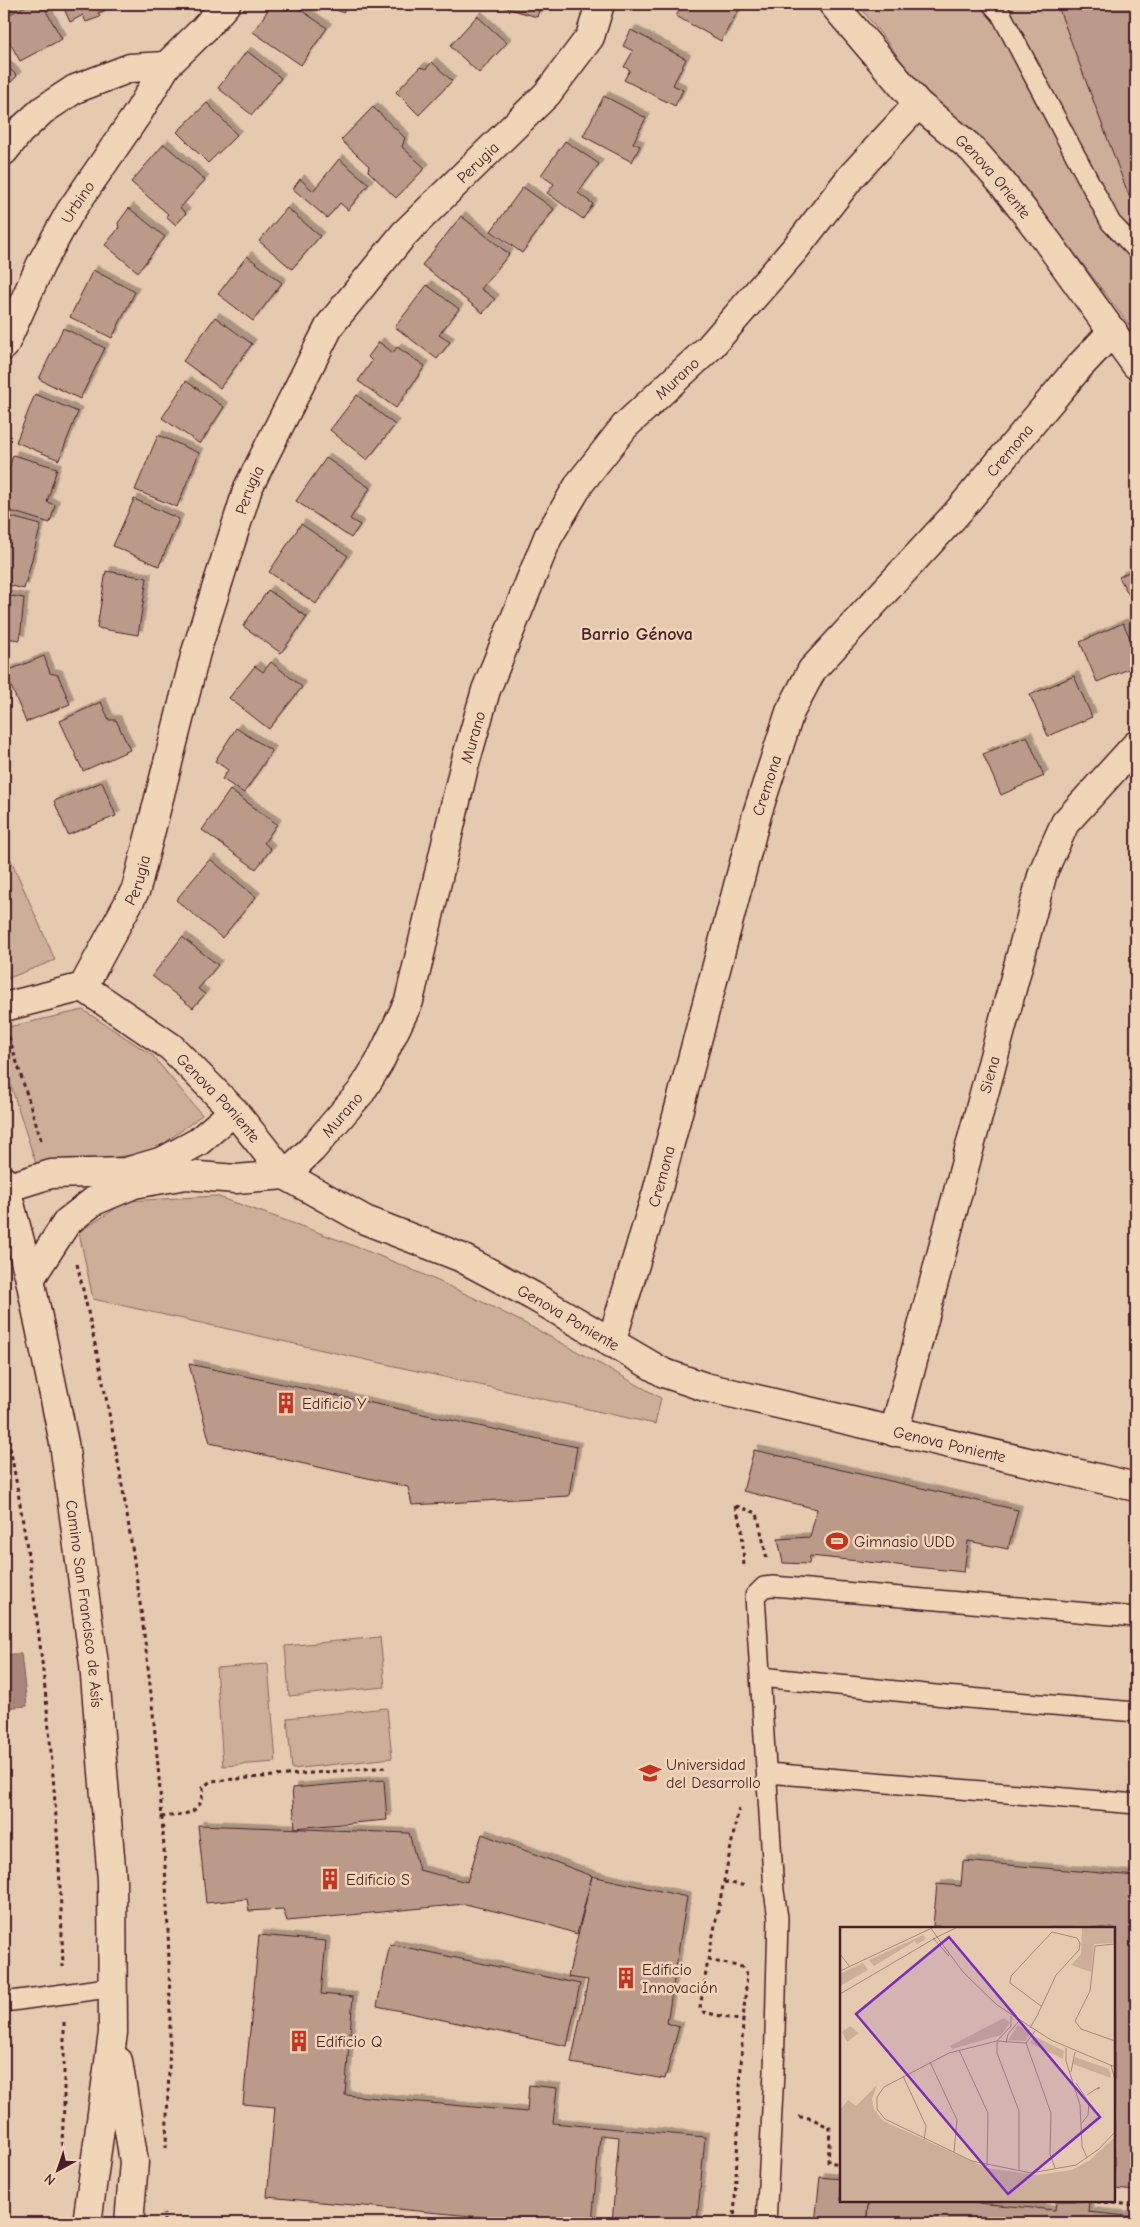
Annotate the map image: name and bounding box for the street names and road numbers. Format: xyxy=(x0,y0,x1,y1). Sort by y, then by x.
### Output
street label: Genova Oriente xyxy=(951,131,1034,222)
street label: Perugia xyxy=(454,138,503,187)
street label: Urbino xyxy=(58,178,99,226)
street label: Murano xyxy=(652,354,703,403)
street label: Cremona xyxy=(983,421,1037,481)
street label: Perugia xyxy=(232,463,268,517)
street label: Murano xyxy=(458,709,490,765)
street label: Cremona xyxy=(749,753,785,818)
street label: Perugia xyxy=(121,853,154,908)
street label: Genova Poniente xyxy=(172,1050,263,1146)
street label: Siena xyxy=(977,1054,1004,1095)
street label: Murano xyxy=(318,1089,367,1141)
street label: Cremona xyxy=(645,1144,679,1209)
street label: Genova Poniente xyxy=(514,1281,622,1355)
street label: Genova Poniente xyxy=(891,1423,1007,1466)
street label: Camino San Francisco de Asís xyxy=(62,1499,106,1709)

